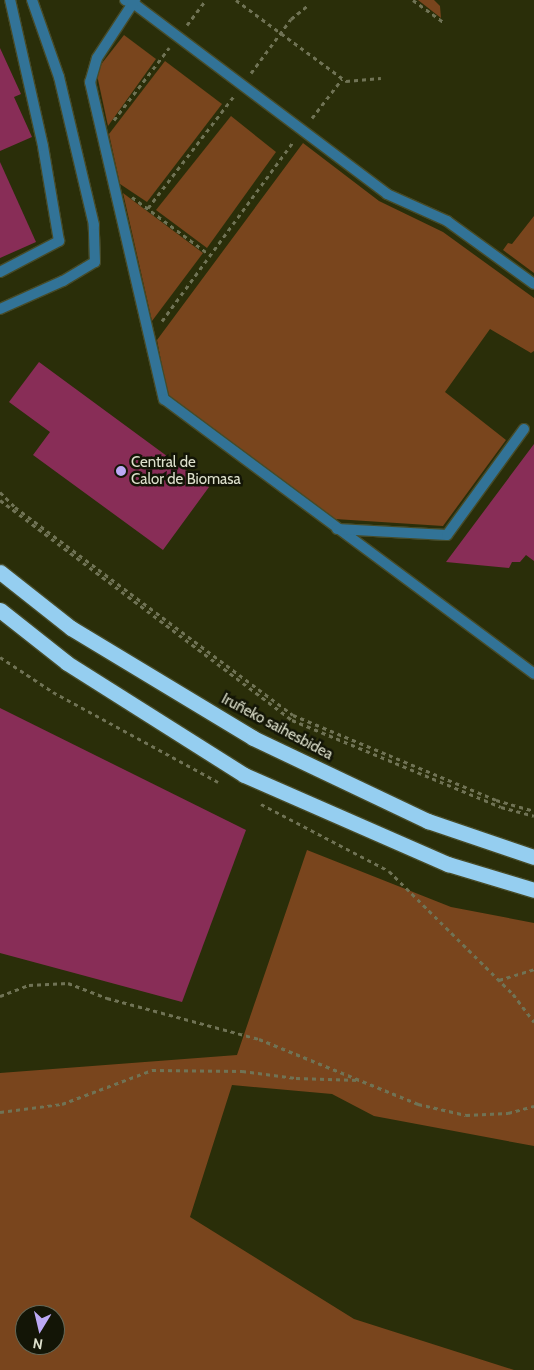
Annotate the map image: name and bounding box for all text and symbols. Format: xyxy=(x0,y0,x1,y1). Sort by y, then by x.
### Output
place label: Central de Calor de Biomasa xyxy=(131,453,241,488)
marker: Central de Calor de Biomasa xyxy=(115,465,127,477)
street label: Iruñeko saihesbidea xyxy=(218,690,336,764)
north arrow xyxy=(15,1305,65,1355)
text: N xyxy=(32,1334,44,1353)

